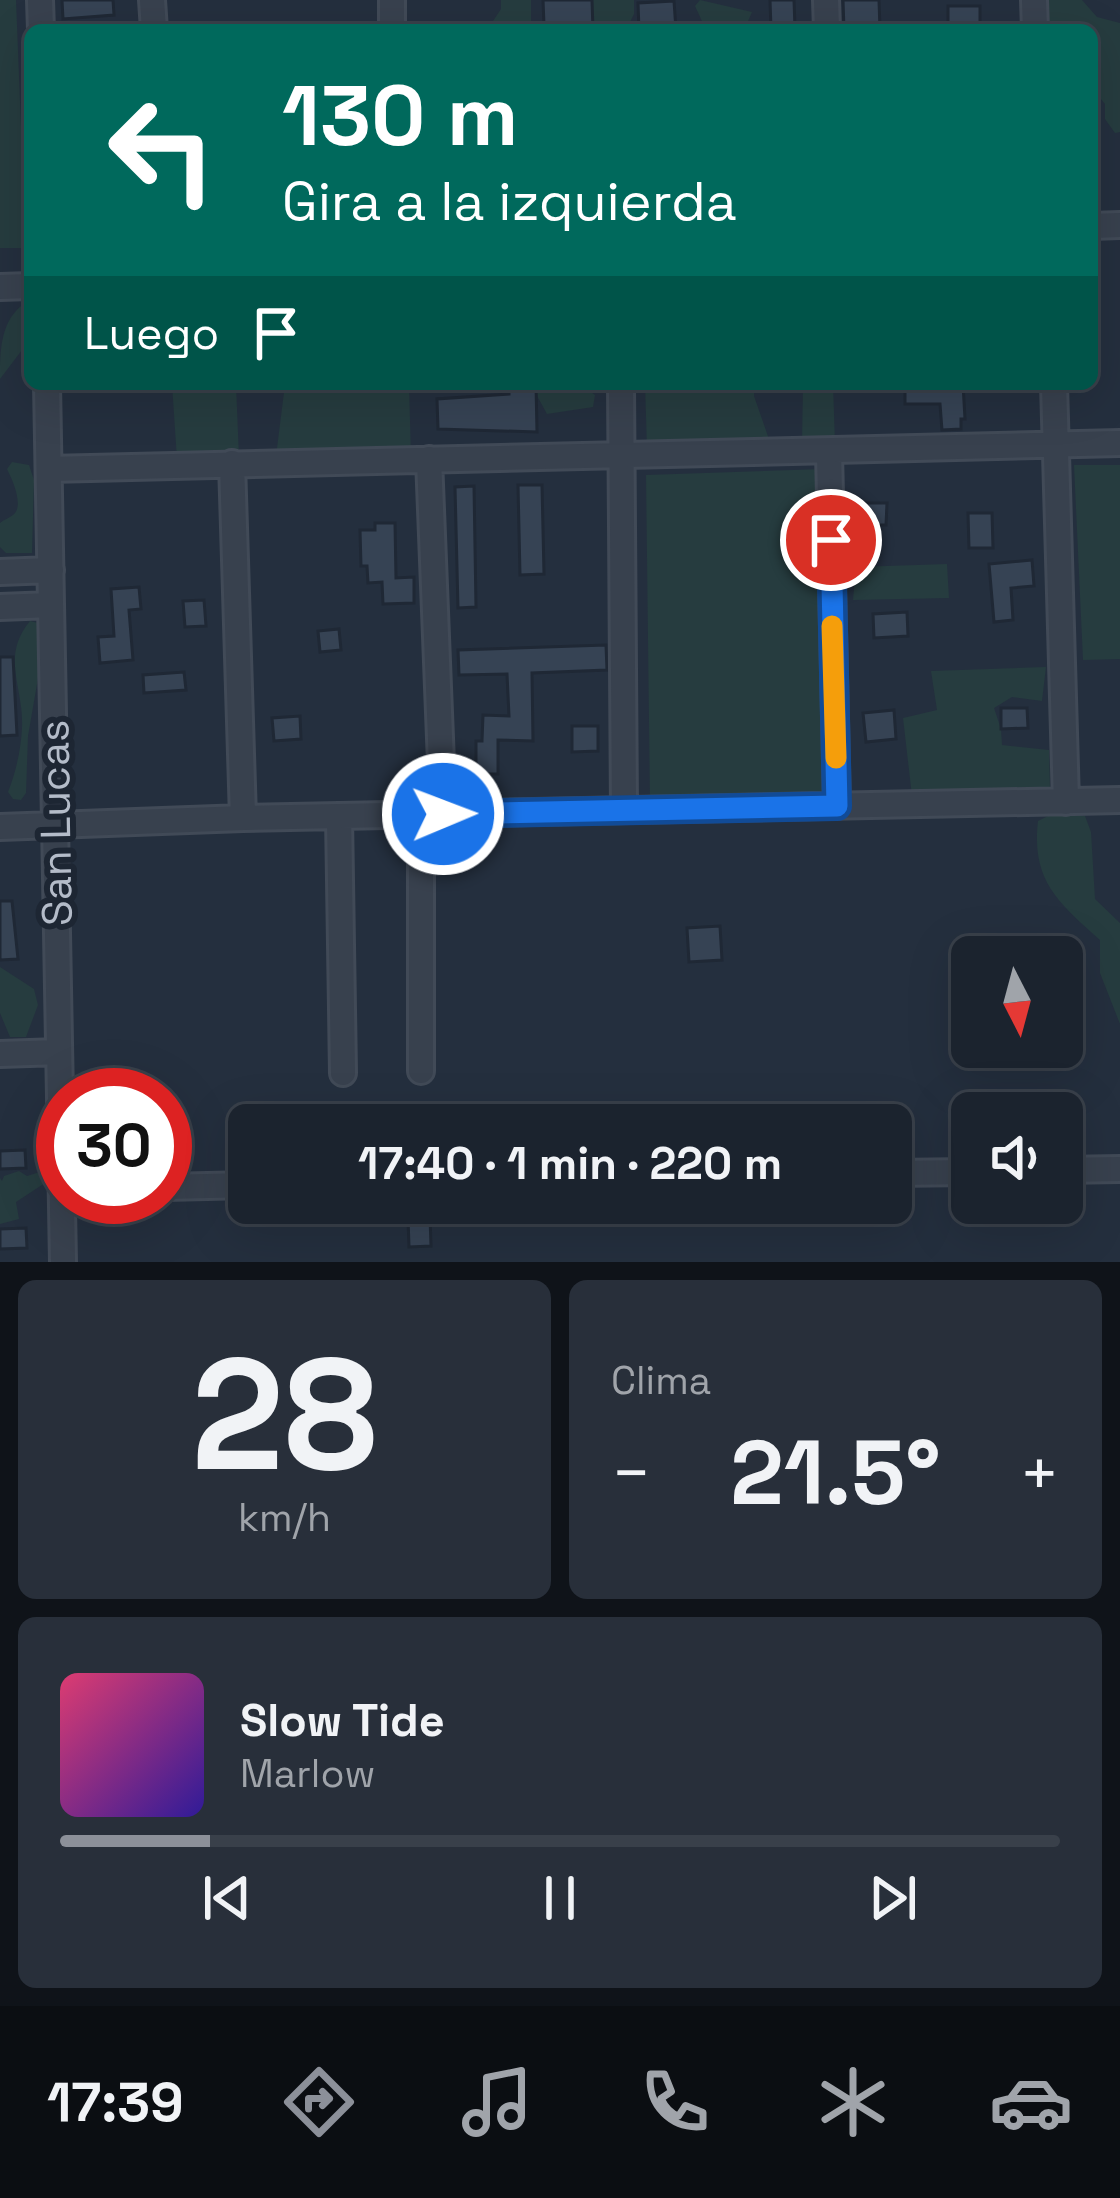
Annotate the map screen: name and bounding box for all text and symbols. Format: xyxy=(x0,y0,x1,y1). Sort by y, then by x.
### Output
text: 130 m xyxy=(282,62,519,170)
icon: left xyxy=(84,72,240,228)
text: Gira a la izquierda xyxy=(282,167,737,236)
icon: arrive xyxy=(243,300,309,366)
text: Luego xyxy=(84,305,219,362)
pin xyxy=(780,489,882,591)
icon: arrive xyxy=(798,507,864,573)
street label: San Lucas xyxy=(27,719,84,927)
position arrow xyxy=(380,751,506,877)
north arrow xyxy=(951,936,1083,1068)
map controls xyxy=(951,936,1083,1224)
speed limit sign: 30 xyxy=(36,1068,192,1224)
button: sound xyxy=(951,1092,1083,1224)
text: 17:40 · 1 min · 220 m xyxy=(358,1135,782,1192)
text: 28 xyxy=(191,1315,378,1515)
text: Clima xyxy=(611,1356,711,1405)
text: 21.5° xyxy=(730,1415,941,1530)
text: − xyxy=(611,1431,652,1515)
text: + xyxy=(1019,1431,1060,1515)
text: km/h xyxy=(238,1493,331,1542)
text: Slow Tide xyxy=(240,1692,445,1749)
text: Marlow xyxy=(240,1749,375,1798)
icon: previous xyxy=(194,1865,260,1931)
icon: pause xyxy=(527,1865,593,1931)
icon: next xyxy=(860,1865,926,1931)
icon: directions xyxy=(277,2060,361,2144)
icon: music xyxy=(455,2060,539,2144)
icon: phone xyxy=(633,2060,717,2144)
icon: climate xyxy=(811,2060,895,2144)
icon: car xyxy=(989,2060,1073,2144)
text: 17:39 xyxy=(47,2068,184,2137)

